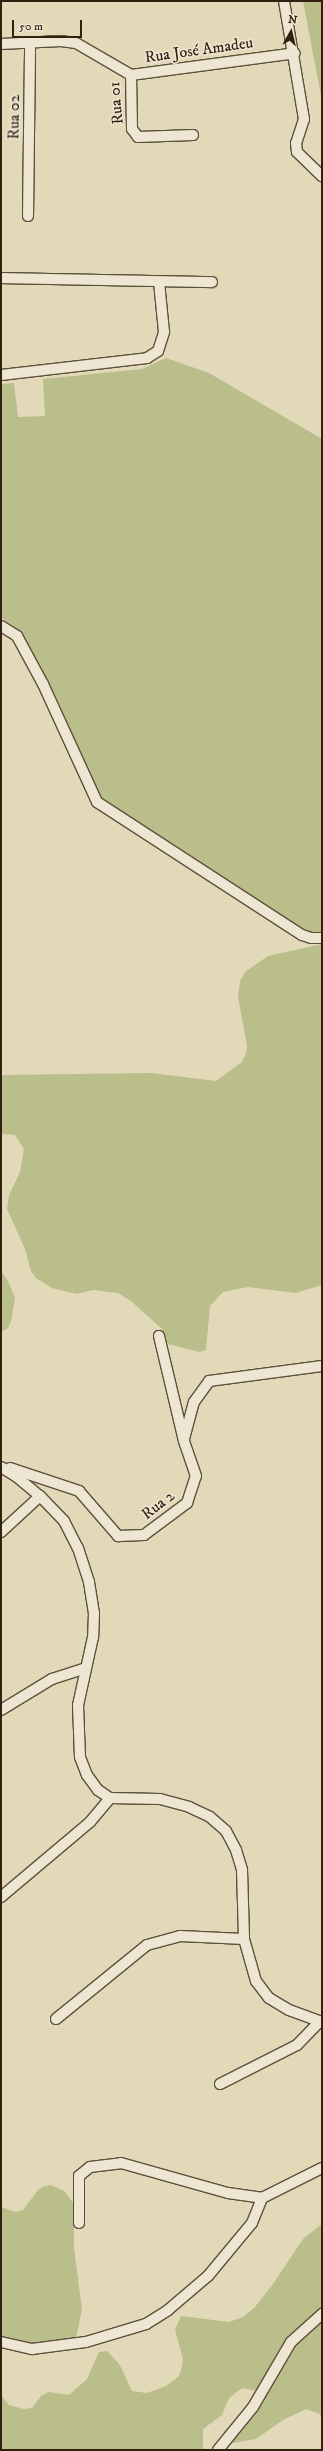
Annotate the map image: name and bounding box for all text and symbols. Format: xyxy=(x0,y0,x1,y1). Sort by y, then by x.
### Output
scale bar xyxy=(14,12,84,38)
north arrow xyxy=(271,12,311,52)
text: N xyxy=(287,13,298,28)
text: 50 m xyxy=(19,19,43,34)
street label: Rua José Amadeu xyxy=(144,33,254,67)
street label: Rua 01 xyxy=(105,81,127,125)
street label: Rua 02 xyxy=(4,94,24,140)
street label: Rua 2 xyxy=(138,1486,178,1524)

